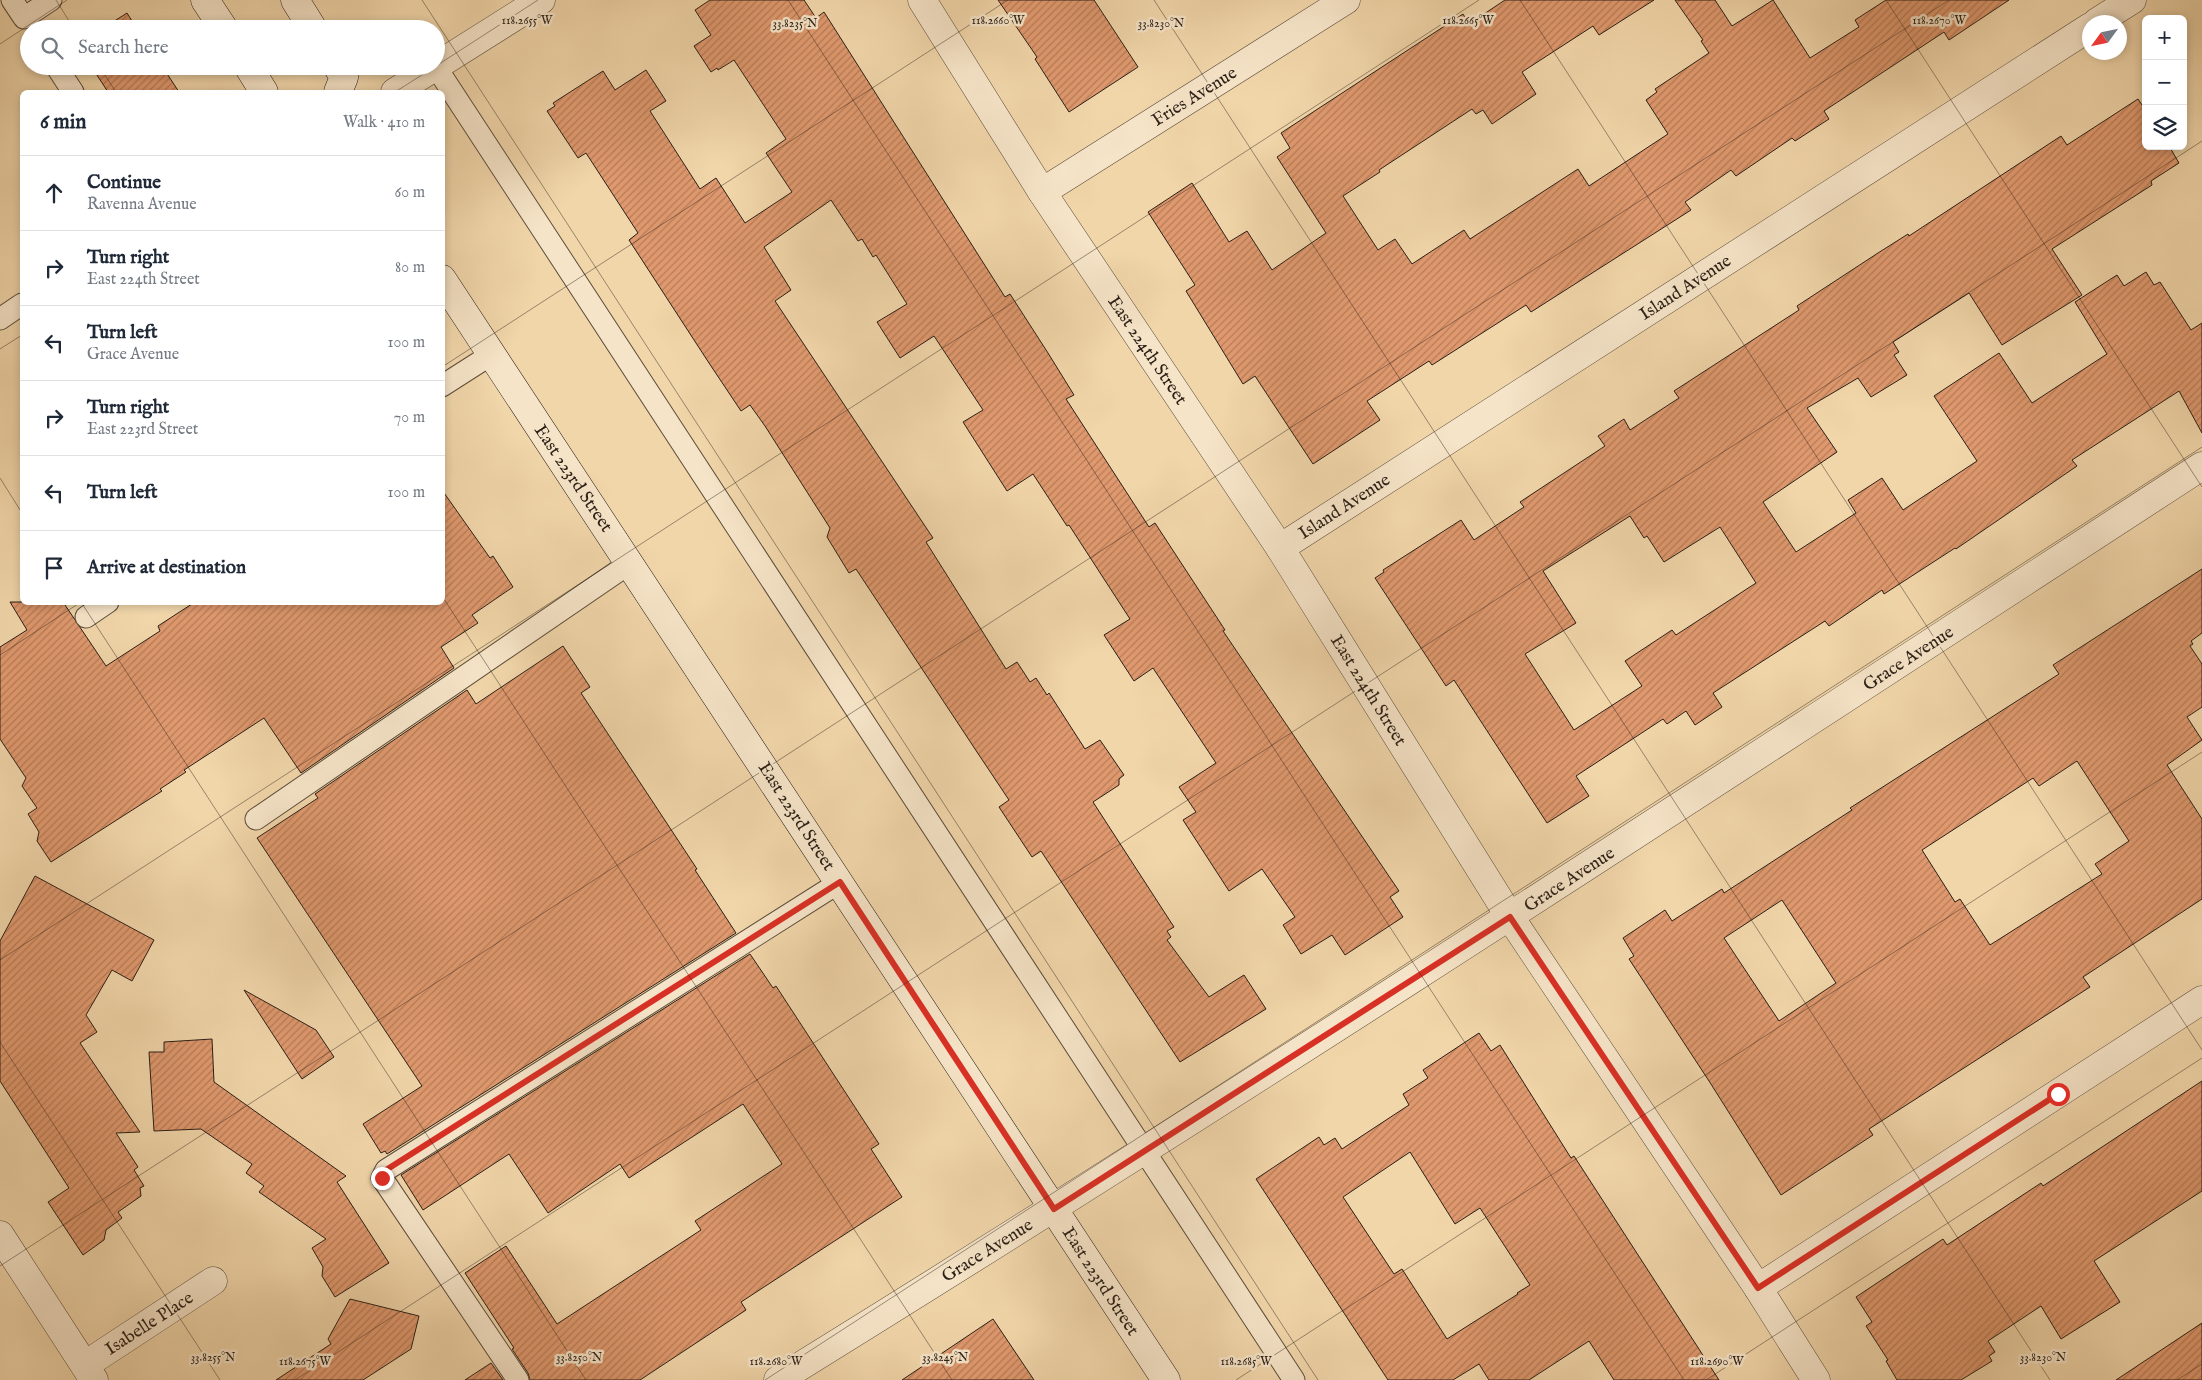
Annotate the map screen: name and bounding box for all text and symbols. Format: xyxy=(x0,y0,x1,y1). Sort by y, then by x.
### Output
text: 118.2655°W xyxy=(502,13,553,28)
text: 118.2660°W xyxy=(971,13,1025,28)
text: 118.2665°W xyxy=(1442,13,1494,28)
text: 118.2670°W xyxy=(1912,13,1966,28)
north arrow xyxy=(2082,15,2127,60)
map controls xyxy=(2142,15,2187,150)
button: + xyxy=(2142,15,2187,60)
text: 33.8235°N xyxy=(773,16,818,31)
text: 33.8230°N xyxy=(1138,16,1185,31)
search box xyxy=(20,20,445,75)
icon: search xyxy=(38,34,66,62)
text: Search here xyxy=(78,36,169,60)
button: − xyxy=(2142,60,2187,105)
street label: Fries Avenue xyxy=(1148,62,1242,132)
button: layers xyxy=(2142,105,2187,150)
text: 6 min xyxy=(40,109,86,136)
text: Walk · 410 m xyxy=(343,113,425,133)
text: Continue xyxy=(87,171,161,195)
icon: ahead xyxy=(40,179,68,207)
text: 60 m xyxy=(395,183,425,203)
text: Ravenna Avenue xyxy=(87,195,197,215)
text: Turn right xyxy=(87,246,169,270)
street label: Island Avenue xyxy=(1636,250,1736,326)
icon: right xyxy=(40,254,68,282)
text: 80 m xyxy=(395,258,425,278)
text: East 224th Street xyxy=(87,270,200,290)
street label: East 224th Street xyxy=(1102,292,1192,410)
text: Turn left xyxy=(87,321,158,345)
icon: left xyxy=(40,329,68,357)
text: 100 m xyxy=(388,333,425,353)
text: Grace Avenue xyxy=(87,345,179,365)
text: Turn right xyxy=(87,396,169,420)
icon: right xyxy=(40,404,68,432)
text: 70 m xyxy=(394,408,425,428)
text: East 223rd Street xyxy=(87,420,198,440)
street label: East 223rd Street xyxy=(528,421,617,537)
street label: Island Avenue xyxy=(1295,469,1395,545)
icon: left xyxy=(40,479,68,507)
text: Turn left xyxy=(87,481,158,505)
text: 100 m xyxy=(388,483,425,503)
icon: arrive xyxy=(40,554,68,582)
text: Arrive at destination xyxy=(87,556,246,580)
street label: Grace Avenue xyxy=(1859,621,1959,697)
street label: East 224th Street xyxy=(1324,631,1411,751)
street label: East 223rd Street xyxy=(752,758,839,876)
street label: Grace Avenue xyxy=(1520,842,1620,918)
route start xyxy=(2047,1083,2070,1106)
route end xyxy=(371,1167,394,1190)
street label: Grace Avenue xyxy=(938,1214,1038,1288)
street label: East 223rd Street xyxy=(1056,1223,1143,1341)
street label: Isabelle Place xyxy=(101,1287,198,1361)
text: 33.8255°N xyxy=(191,1350,236,1365)
text: 33.8250°N xyxy=(556,1350,603,1365)
text: 33.8245°N xyxy=(922,1350,969,1365)
text: 33.8230°N xyxy=(2020,1350,2067,1365)
text: 118.2675°W xyxy=(279,1354,332,1369)
text: 118.2680°W xyxy=(750,1354,803,1369)
text: 118.2685°W xyxy=(1220,1354,1272,1369)
text: 118.2690°W xyxy=(1690,1354,1744,1369)

